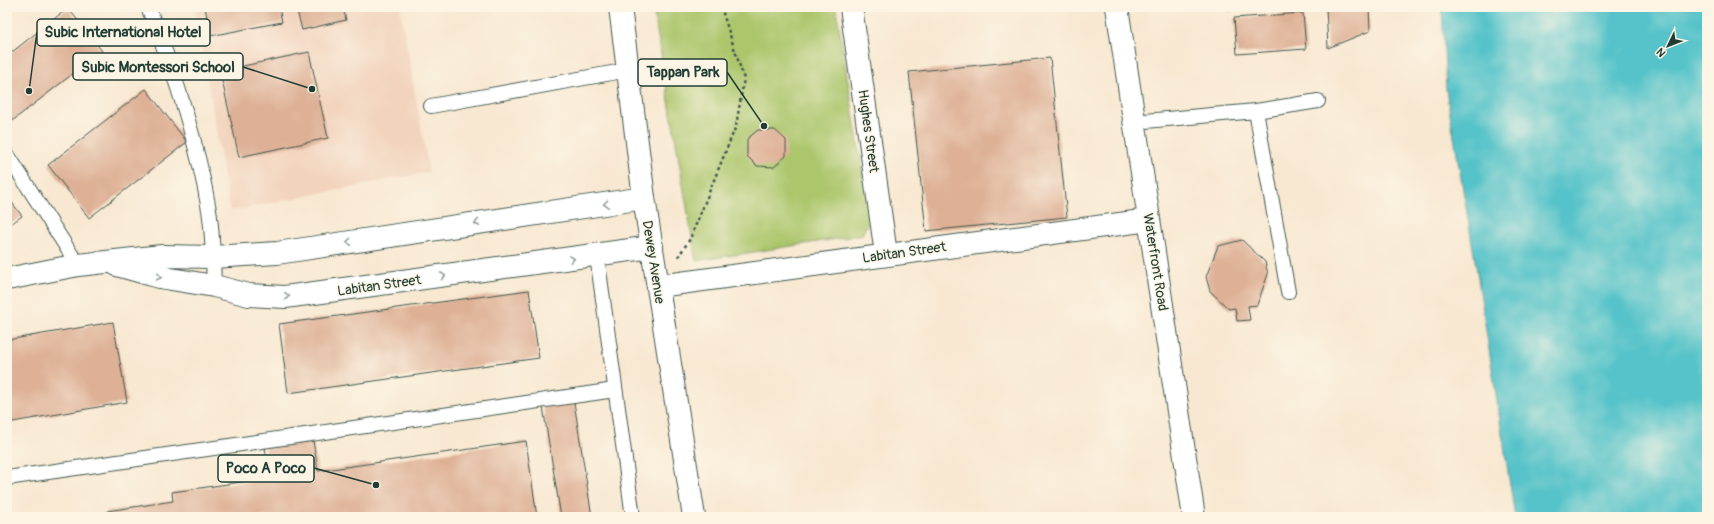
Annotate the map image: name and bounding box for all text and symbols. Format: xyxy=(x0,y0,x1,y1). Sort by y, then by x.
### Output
callout: Subic International Hotel xyxy=(37,19,210,46)
text: Subic International Hotel xyxy=(44,23,202,42)
north arrow xyxy=(1648,26,1688,66)
text: N xyxy=(1653,45,1668,60)
callout: Subic Montessori School xyxy=(73,53,243,80)
text: Subic Montessori School xyxy=(81,58,235,77)
callout: Tappan Park xyxy=(638,59,727,86)
text: Tappan Park xyxy=(645,63,720,82)
street label: Hughes Street xyxy=(854,88,883,174)
one-way arrow xyxy=(603,199,609,208)
street label: Waterfront Road xyxy=(1139,212,1172,312)
one-way arrow xyxy=(474,218,480,227)
street label: Dewey Avenue xyxy=(639,219,668,305)
one-way arrow xyxy=(346,237,352,246)
street label: Labitan Street xyxy=(861,238,947,267)
one-way arrow xyxy=(569,255,575,264)
street label: Labitan Street xyxy=(336,271,422,300)
one-way arrow xyxy=(156,272,162,280)
one-way arrow xyxy=(440,272,447,281)
one-way arrow xyxy=(284,292,290,301)
callout: Poco A Poco xyxy=(218,455,314,482)
text: Poco A Poco xyxy=(226,459,306,478)

